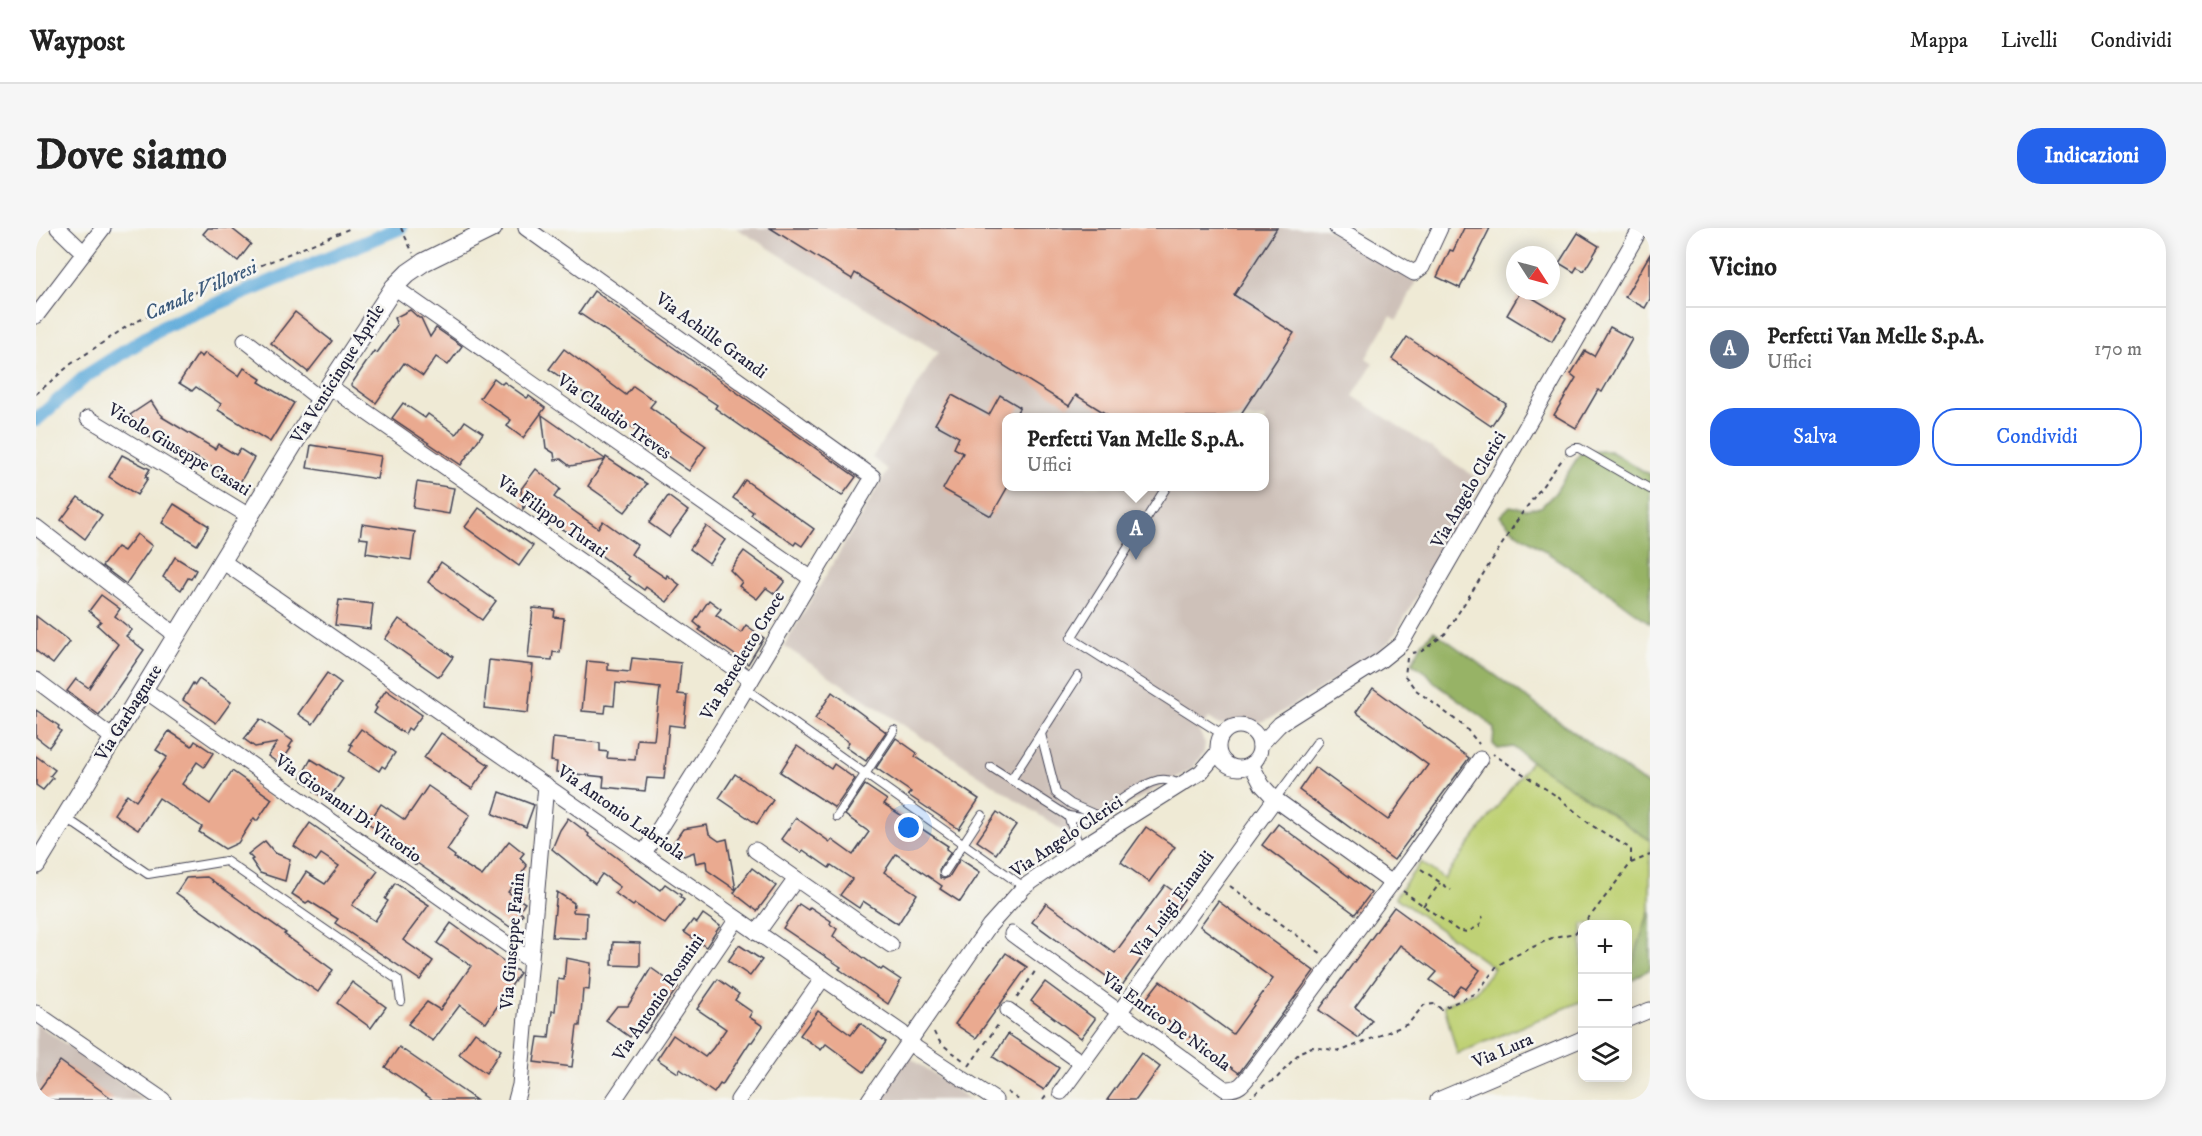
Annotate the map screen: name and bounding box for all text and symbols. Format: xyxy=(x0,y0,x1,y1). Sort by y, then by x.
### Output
text: Waypost xyxy=(30,24,125,59)
text: Mappa xyxy=(1910,28,1968,54)
text: Livelli xyxy=(2001,28,2057,54)
text: Condividi xyxy=(2090,28,2172,54)
button: Indicazioni xyxy=(2017,128,2166,184)
text: Dove siamo xyxy=(36,130,227,182)
north arrow xyxy=(1506,246,1560,300)
text: Vicino xyxy=(1710,251,1777,284)
water label: Canale Villoresi xyxy=(141,254,263,327)
street label: Via Achille Grandi xyxy=(650,288,771,384)
street label: Via Venticinque Aprile xyxy=(286,300,390,449)
text: Perfetti Van Melle S.p.A. xyxy=(1767,323,1984,350)
text: A xyxy=(1723,337,1736,362)
text: 170 m xyxy=(2094,337,2142,362)
text: Uffici xyxy=(1767,350,1812,375)
street label: Via Claudio Treves xyxy=(552,369,675,465)
street label: Vicolo Giuseppe Casati xyxy=(103,398,254,501)
button: Salva xyxy=(1710,408,1920,466)
button: Condividi xyxy=(1932,408,2142,466)
popup xyxy=(1002,413,1269,491)
text: Perfetti Van Melle S.p.A. xyxy=(1027,426,1244,453)
street label: Via Angelo Clerici xyxy=(1426,428,1511,553)
text: Uffici xyxy=(1027,453,1072,478)
street label: Via Filippo Turati xyxy=(492,470,611,563)
pin: A xyxy=(1116,510,1156,560)
street label: Via Benedetto Croce xyxy=(695,588,790,725)
street label: Via Garbagnate xyxy=(90,661,167,766)
street label: Via Giovanni Di Vittorio xyxy=(269,749,426,868)
street label: Via Antonio Labriola xyxy=(552,760,690,866)
street label: Via Angelo Clerici xyxy=(1006,791,1127,883)
your location xyxy=(894,813,923,842)
street label: Via Luigi Einaudi xyxy=(1126,847,1219,964)
street label: Via Giuseppe Fanin xyxy=(496,871,530,1012)
map controls xyxy=(1578,920,1632,1082)
button: + xyxy=(1578,920,1632,974)
street label: Via Antonio Rosmini xyxy=(608,930,710,1066)
street label: Via Enrico De Nicola xyxy=(1096,967,1235,1076)
button: − xyxy=(1578,974,1632,1028)
street label: Via Lura xyxy=(1469,1028,1537,1074)
button: layers xyxy=(1578,1028,1632,1082)

